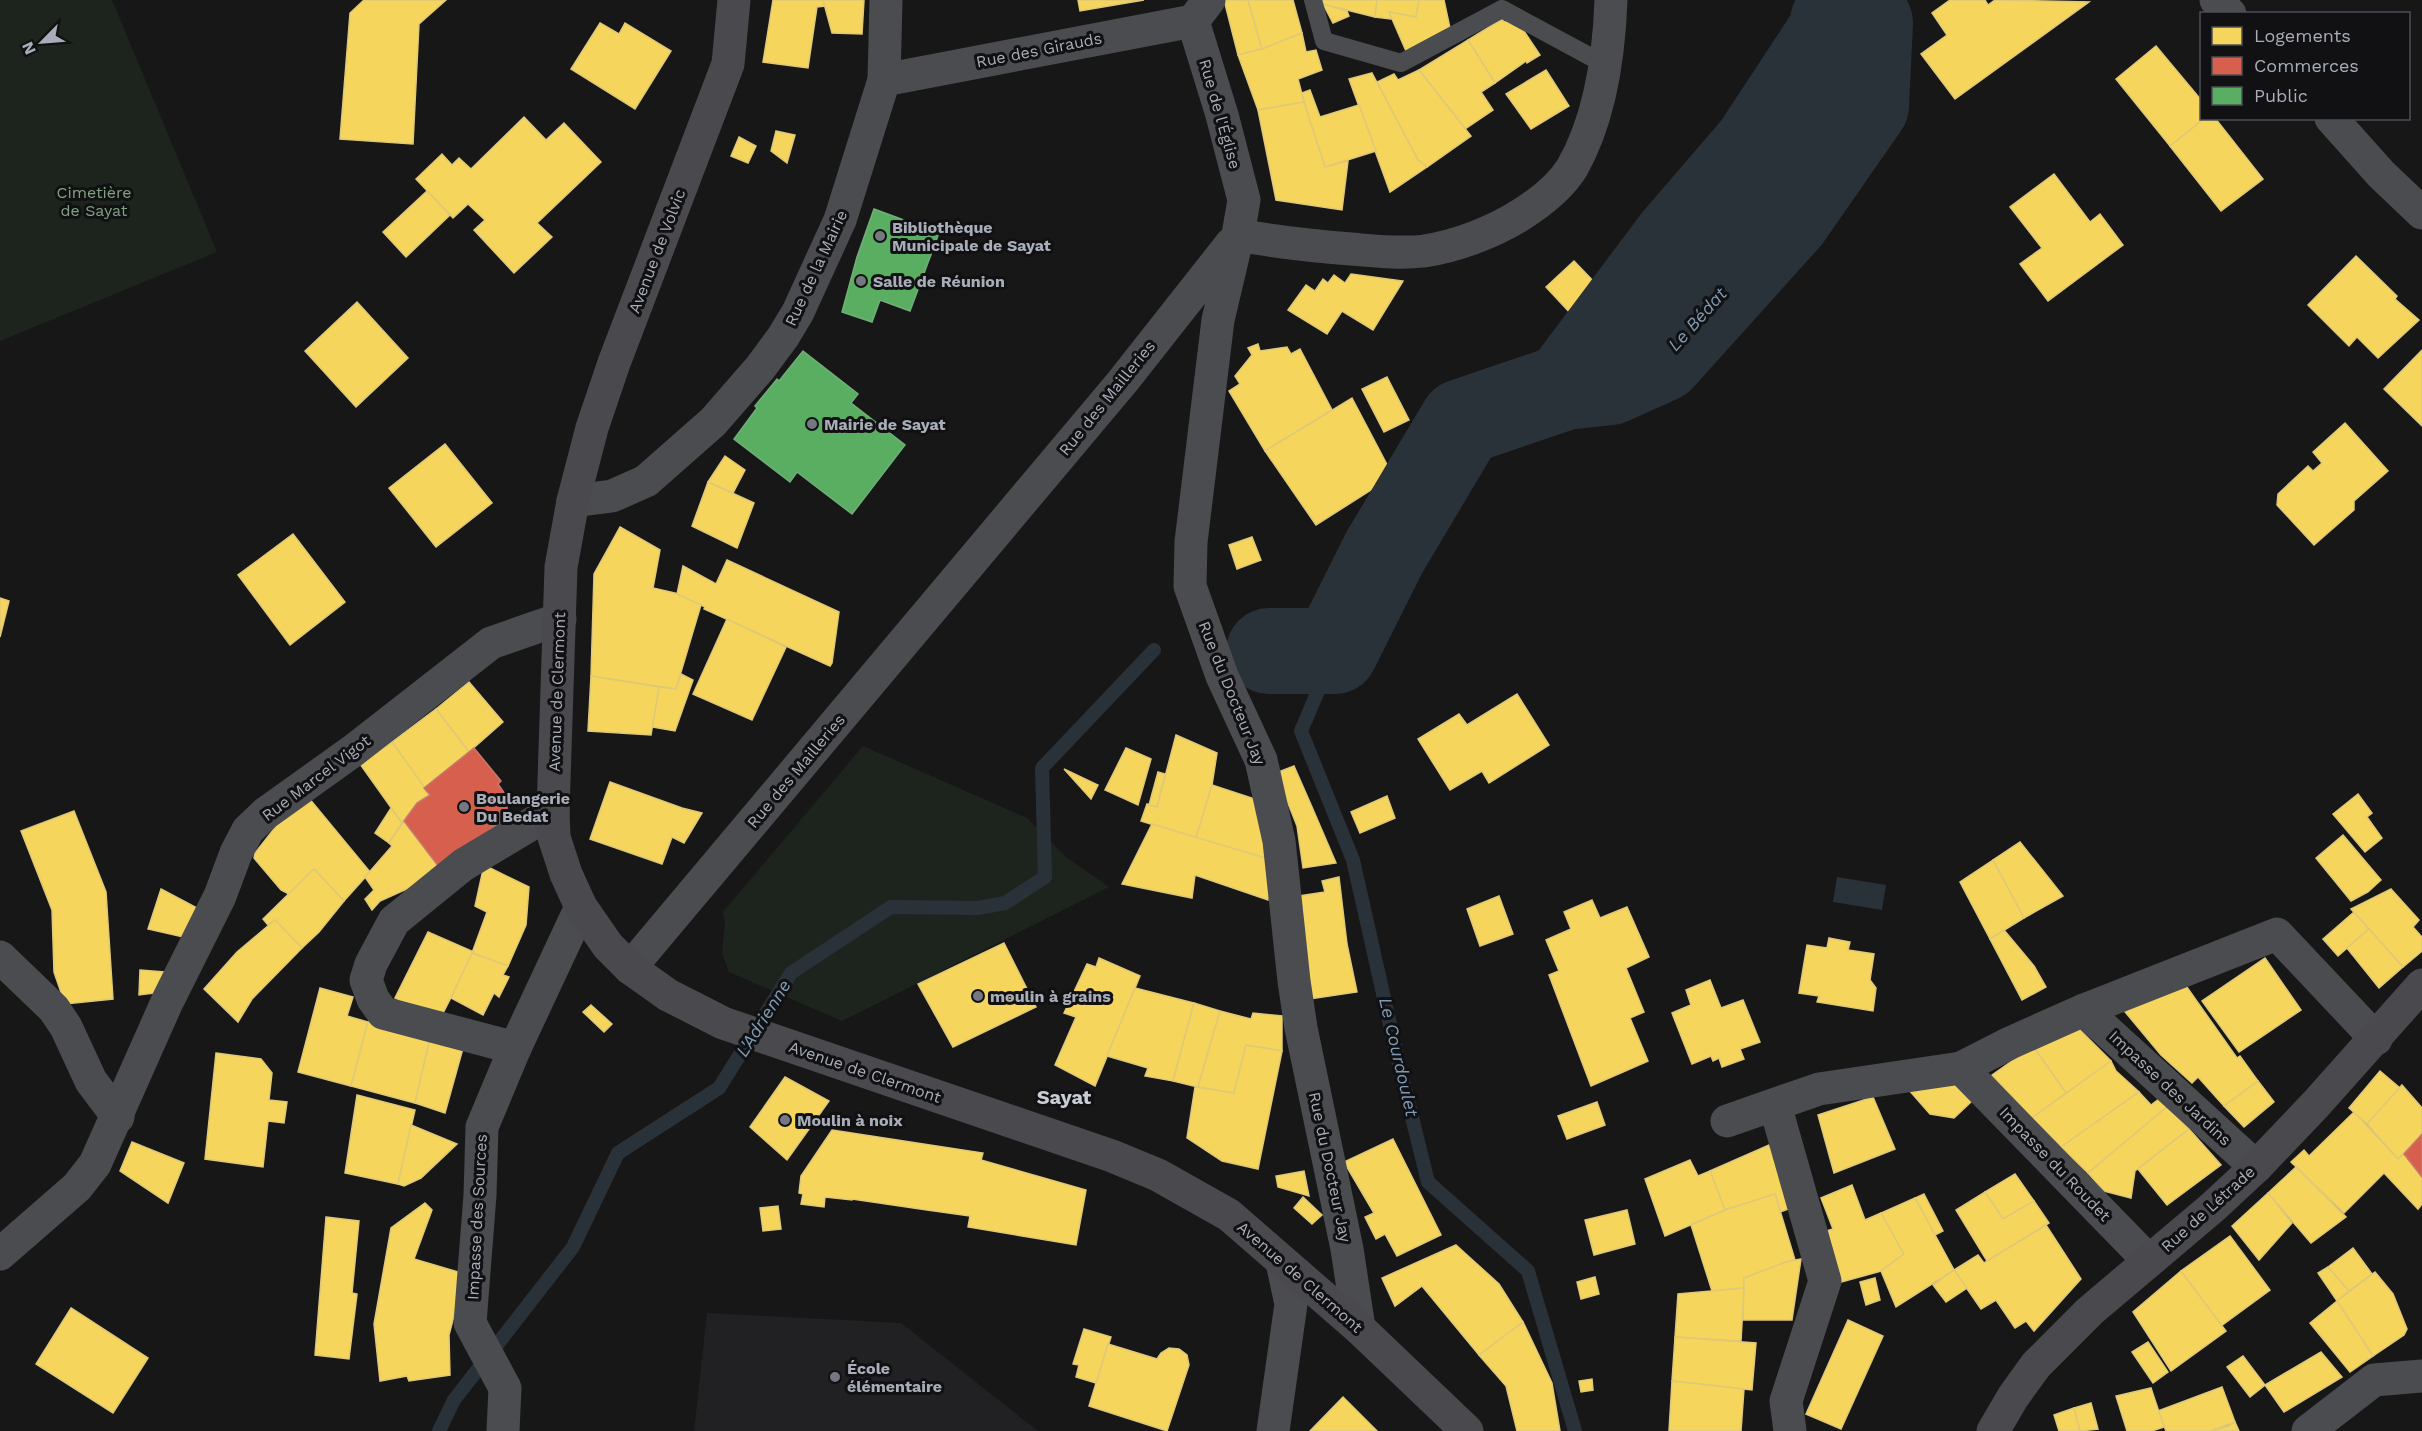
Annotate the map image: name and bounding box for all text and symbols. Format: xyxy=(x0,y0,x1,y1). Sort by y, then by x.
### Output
north arrow xyxy=(12,12,72,72)
legend xyxy=(2200,12,2410,120)
text: Logements xyxy=(2254,25,2351,46)
street label: Rue des Girauds xyxy=(975,28,1103,72)
text: N xyxy=(18,39,40,58)
text: Commerces xyxy=(2254,55,2359,76)
street label: Rue de l'Église xyxy=(1195,57,1245,171)
text: Public xyxy=(2254,85,2308,106)
park label: Cimetière de Sayat xyxy=(56,183,132,220)
street label: Avenue de Volvic xyxy=(625,186,689,316)
street label: Rue de la Mairie xyxy=(781,207,851,329)
place label: Bibliothèque Municipale de Sayat xyxy=(892,218,1051,255)
marker: Bibliothèque Municipale de Sayat xyxy=(873,229,887,243)
place label: Salle de Réunion xyxy=(873,272,1005,291)
marker: Salle de Réunion xyxy=(854,274,868,288)
water label: Le Bédat xyxy=(1663,283,1731,355)
street label: Rue des Mailleries xyxy=(1055,337,1159,459)
place label: Mairie de Sayat xyxy=(824,415,945,434)
marker: Mairie de Sayat xyxy=(805,417,819,431)
street label: Avenue de Clermont xyxy=(545,612,569,772)
street label: Rue du Docteur Jay xyxy=(1195,618,1270,768)
street label: Rue des Mailleries xyxy=(743,710,849,832)
street label: Rue Marcel Vigot xyxy=(258,731,374,825)
place label: Boulangerie Du Bedat xyxy=(476,789,570,826)
marker: Boulangerie Du Bedat xyxy=(457,800,471,814)
water label: L'Adrienne xyxy=(731,976,795,1060)
place label: moulin à grains xyxy=(990,987,1111,1006)
marker: moulin à grains xyxy=(971,989,985,1003)
water label: Le Courdoulet xyxy=(1375,995,1423,1119)
street label: Impasse des Jardins xyxy=(2105,1026,2235,1150)
street label: Avenue de Clermont xyxy=(786,1037,944,1107)
district label: Sayat xyxy=(1037,1085,1092,1109)
street label: Rue du Docteur Jay xyxy=(1305,1090,1355,1245)
street label: Impasse du Roudet xyxy=(1996,1103,2115,1225)
place label: Moulin à noix xyxy=(797,1111,903,1130)
marker: Moulin à noix xyxy=(778,1113,792,1127)
street label: Impasse des Sources xyxy=(463,1133,491,1301)
street label: Rue de Létrade xyxy=(2157,1162,2259,1256)
street label: Avenue de Clermont xyxy=(1233,1217,1367,1337)
place label: École élémentaire xyxy=(847,1359,942,1396)
marker: École élémentaire xyxy=(828,1370,842,1384)

